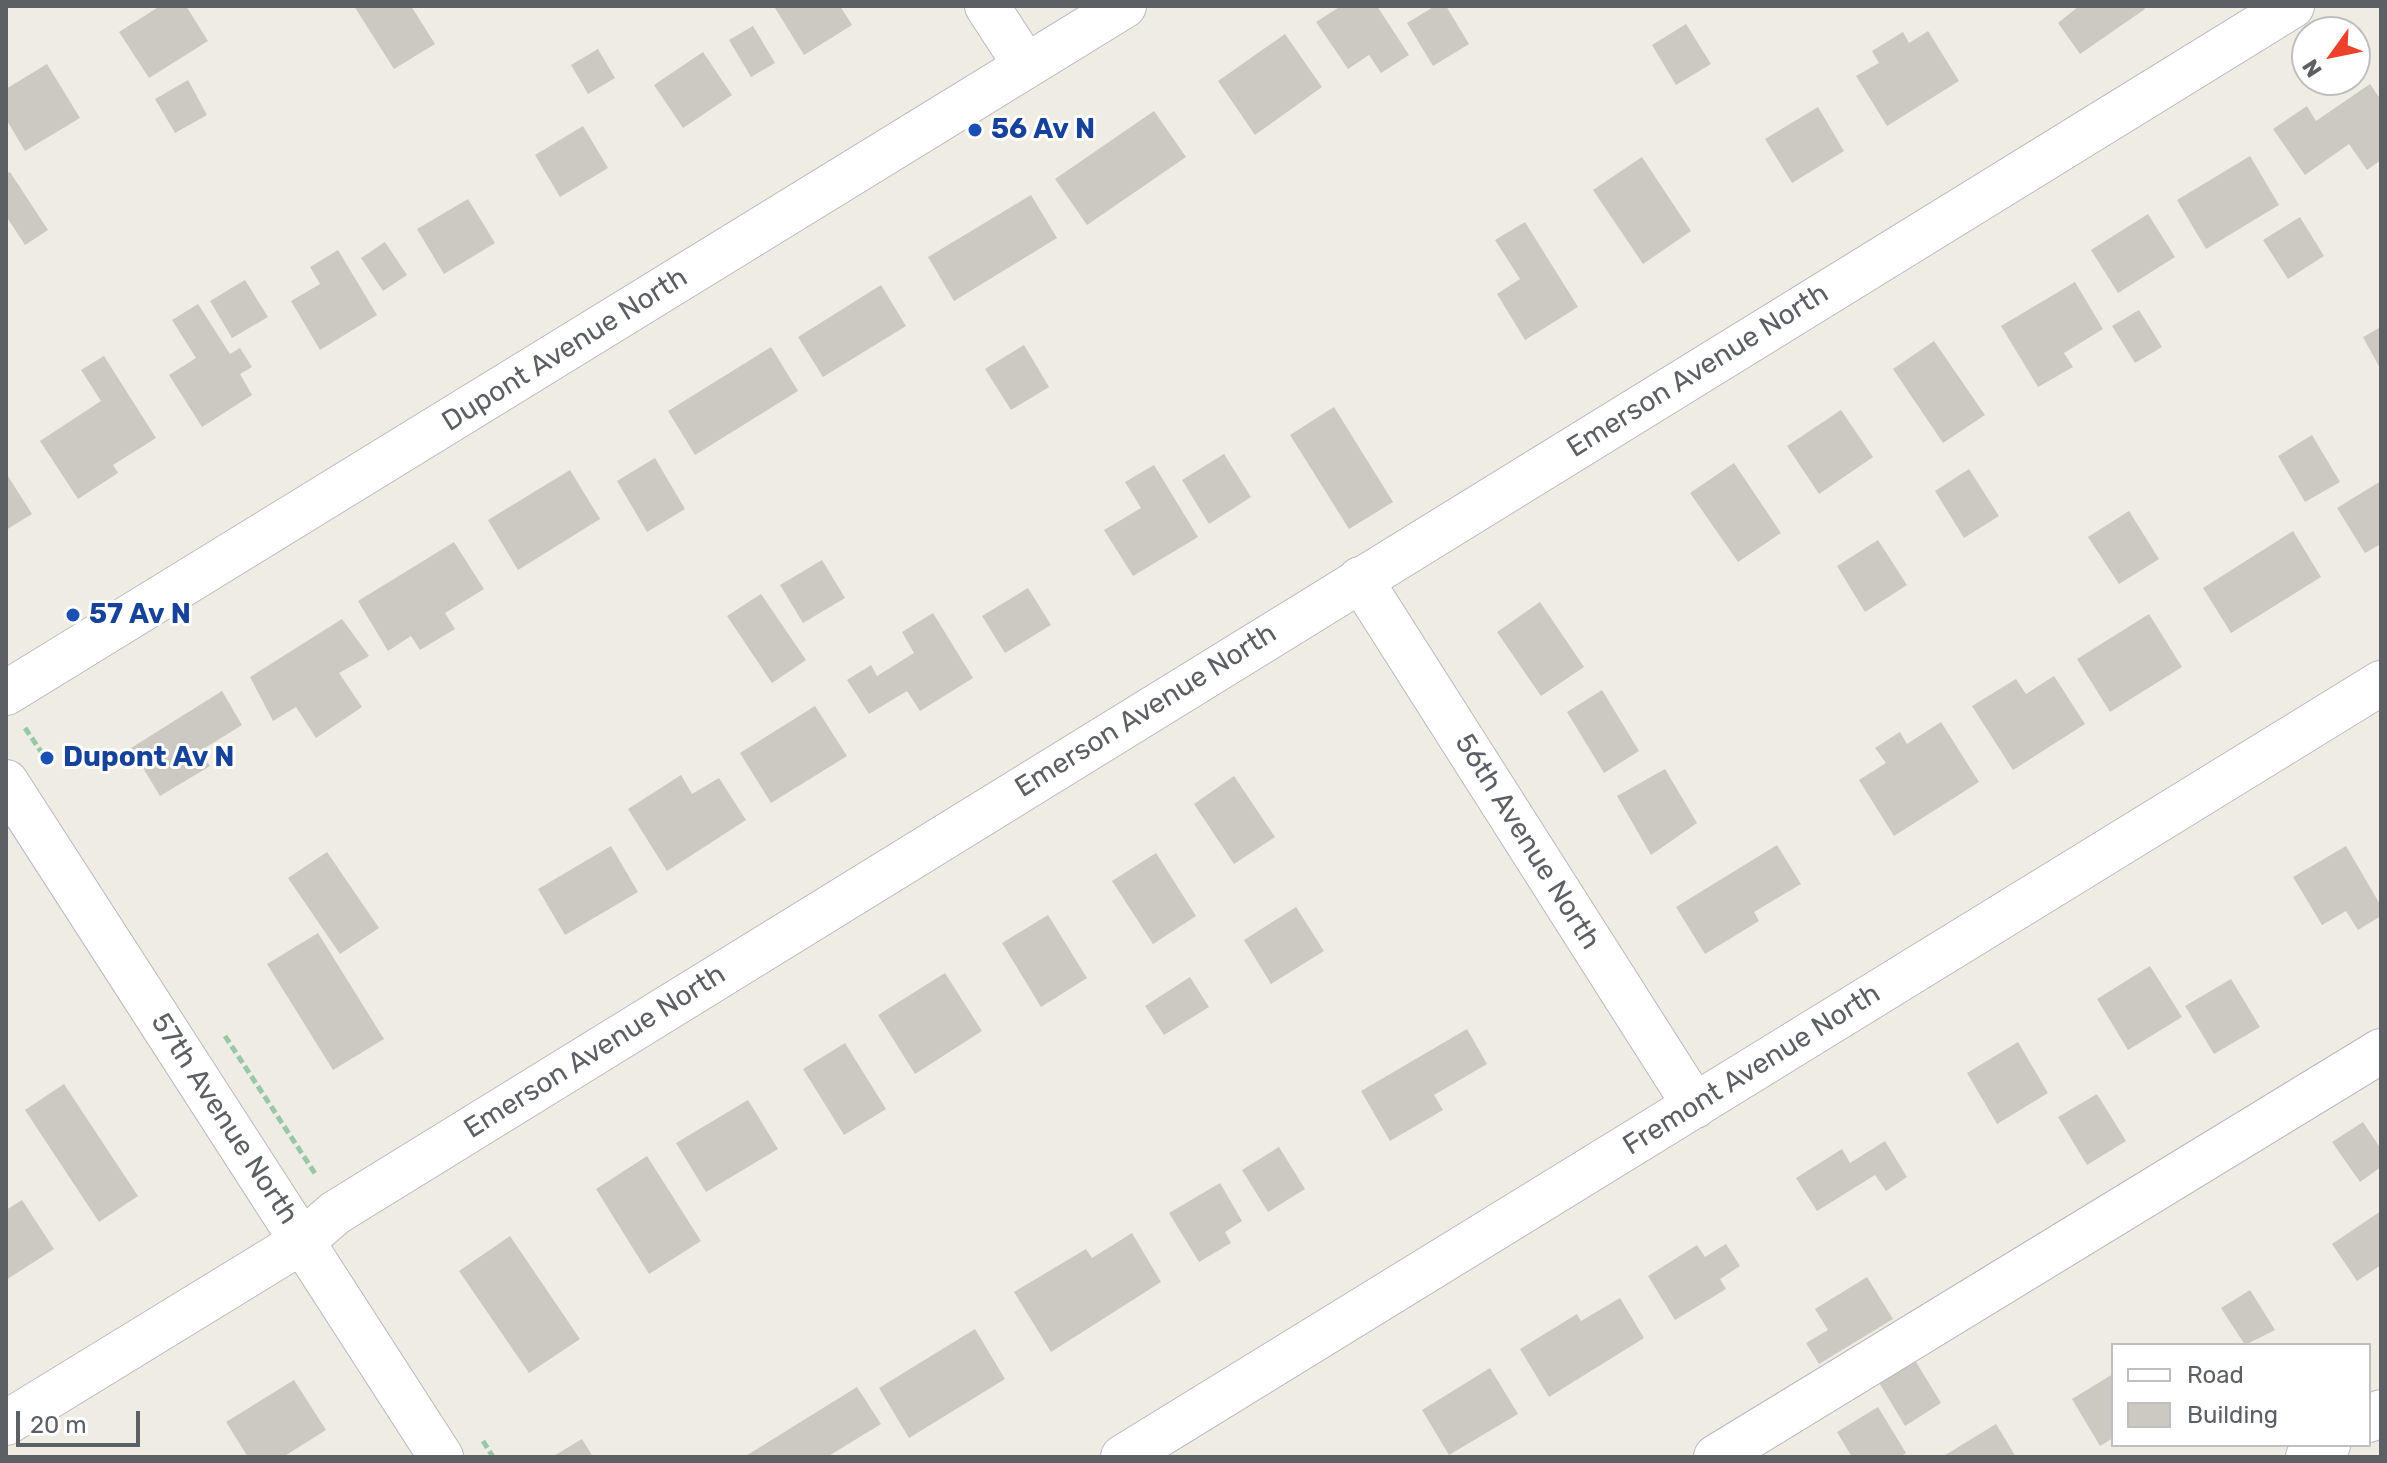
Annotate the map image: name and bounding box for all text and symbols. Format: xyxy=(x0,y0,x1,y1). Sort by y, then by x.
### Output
north arrow xyxy=(2291,16,2371,96)
text: N xyxy=(2297,54,2328,82)
place label: 56 Av N xyxy=(991,113,1095,147)
marker: 56 Av N xyxy=(966,121,984,139)
street label: Dupont Avenue North xyxy=(436,261,694,439)
street label: Emerson Avenue North xyxy=(1561,277,1835,465)
place label: 57 Av N xyxy=(89,598,191,632)
marker: 57 Av N xyxy=(64,606,82,624)
street label: Emerson Avenue North xyxy=(1009,617,1283,805)
street label: 56th Avenue North xyxy=(1447,728,1607,956)
place label: Dupont Av N xyxy=(63,741,234,775)
marker: Dupont Av N xyxy=(38,749,56,767)
street label: Emerson Avenue North xyxy=(458,958,732,1146)
street label: Fremont Avenue North xyxy=(1617,977,1887,1163)
street label: 57th Avenue North xyxy=(143,1007,305,1231)
legend xyxy=(2111,1343,2371,1447)
text: Road xyxy=(2187,1361,2244,1389)
scale bar xyxy=(20,1395,144,1445)
text: Building xyxy=(2187,1401,2278,1429)
text: 20 m xyxy=(30,1411,87,1439)

